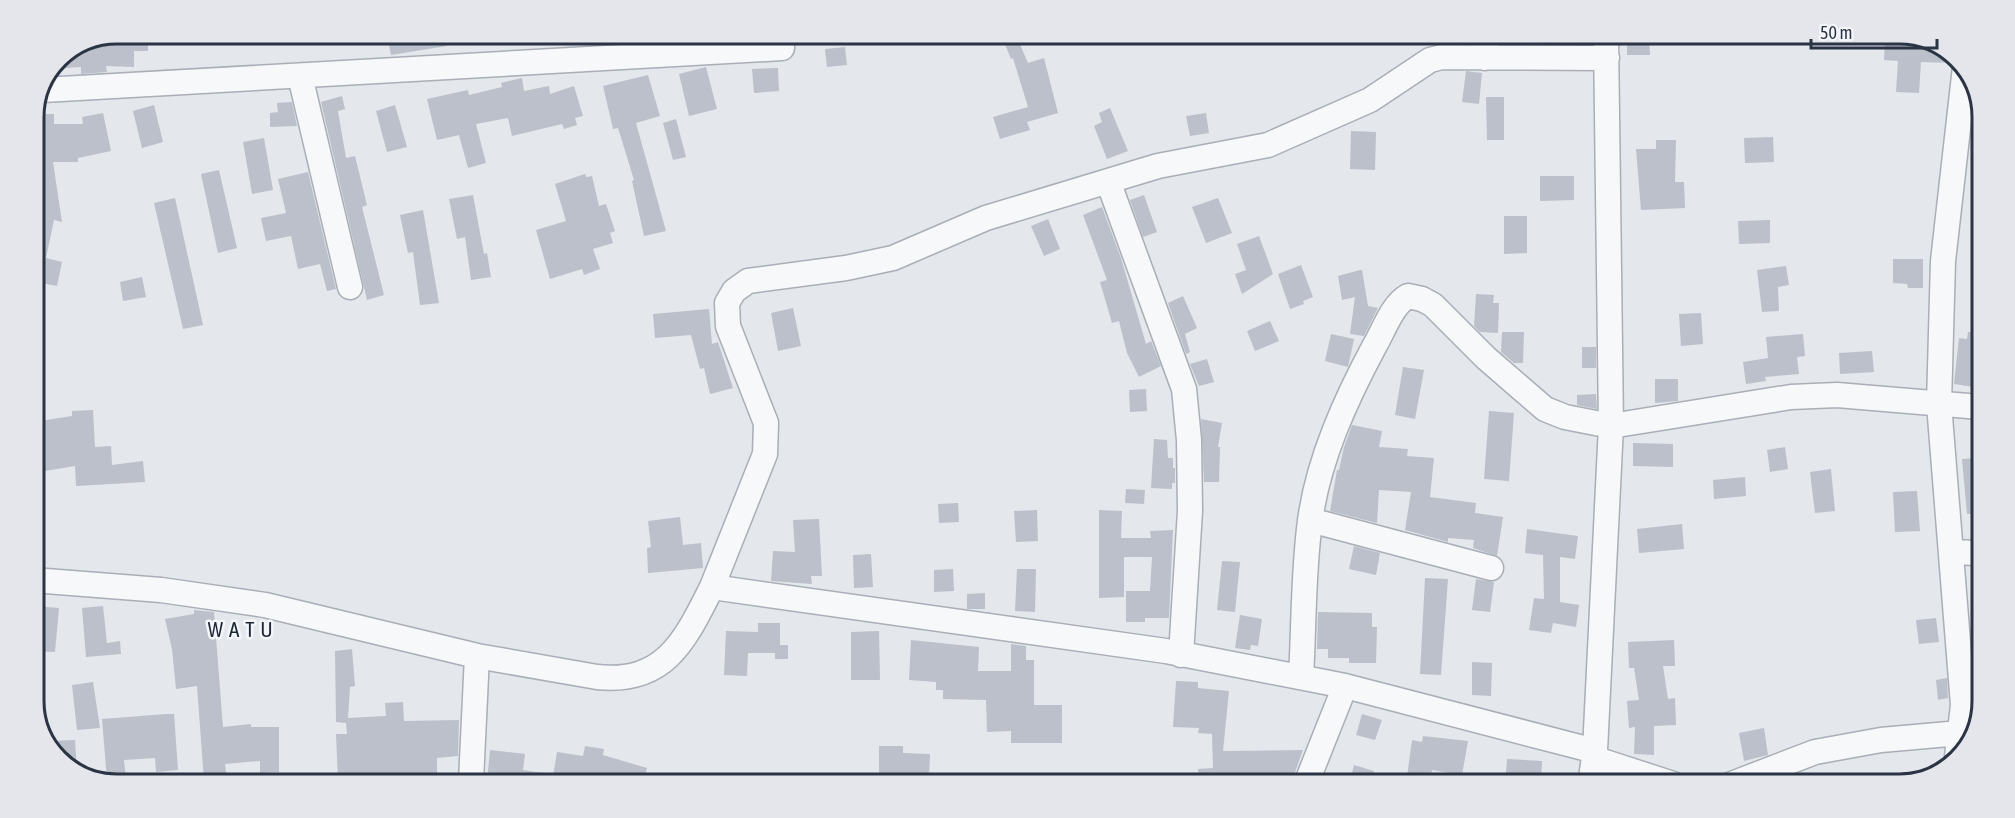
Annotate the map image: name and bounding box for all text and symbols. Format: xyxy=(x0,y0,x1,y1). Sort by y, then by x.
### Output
scale bar xyxy=(1811,12,1937,50)
text: 50 m xyxy=(1820,22,1852,43)
district label: W A T U xyxy=(208,617,274,641)

